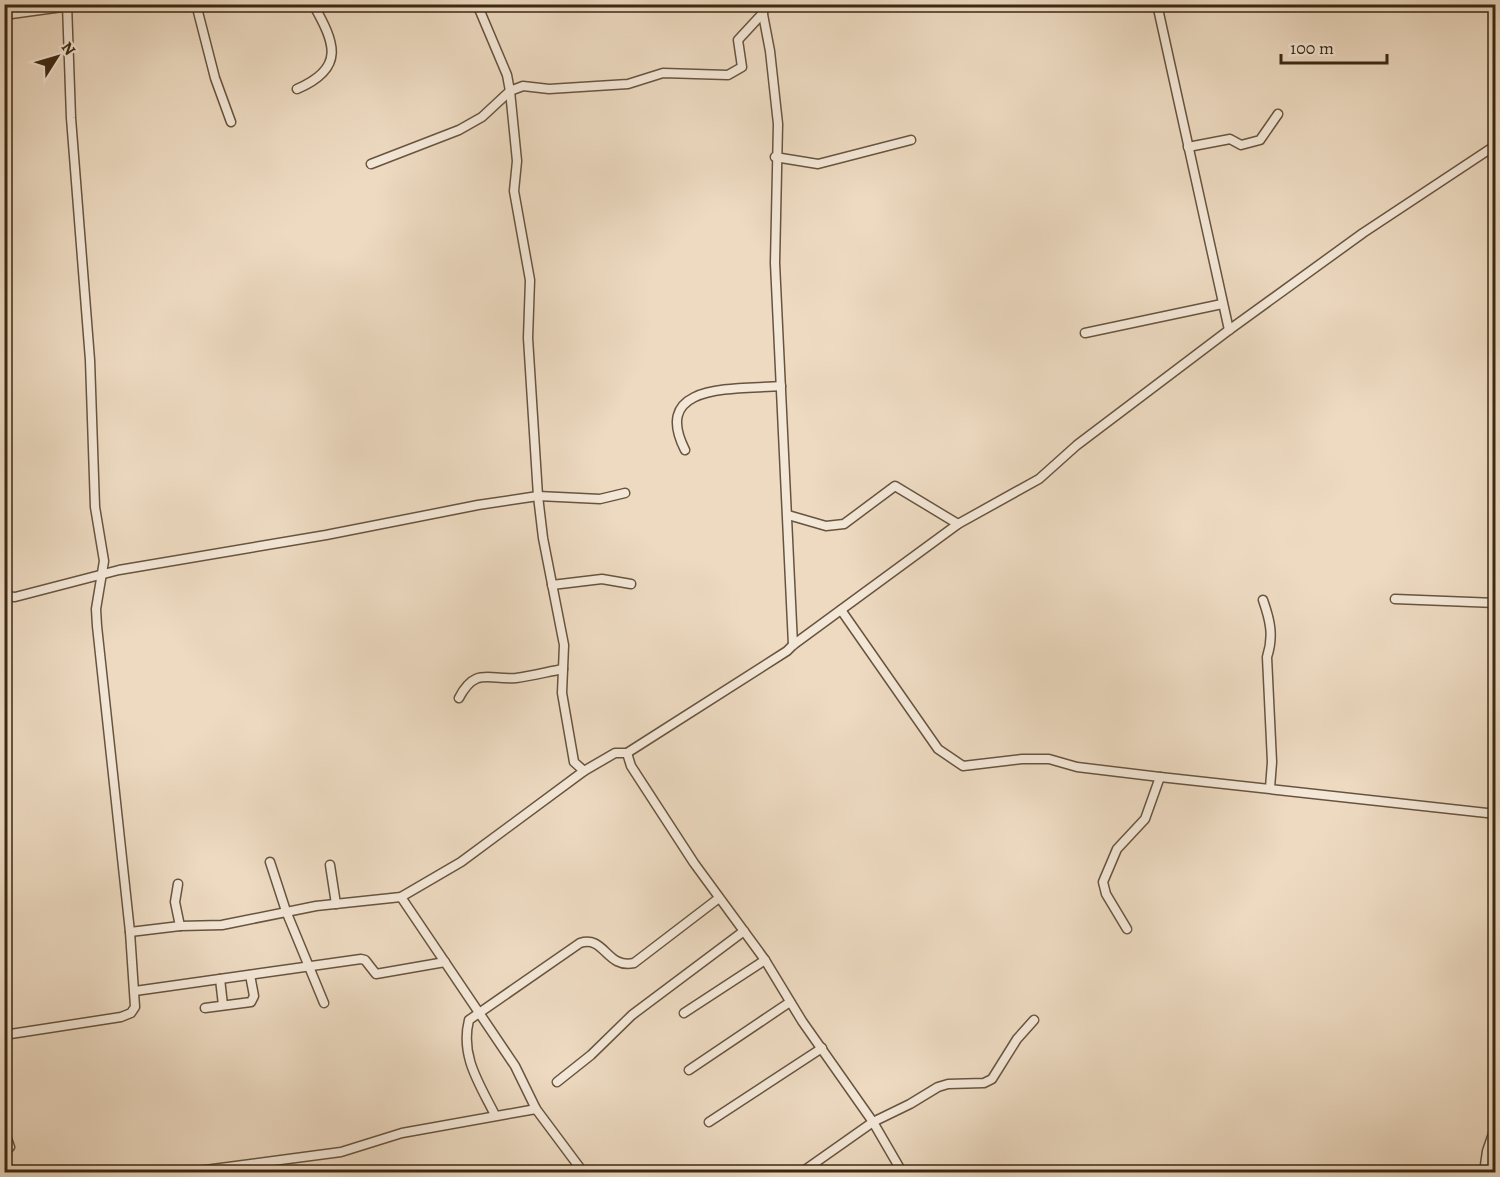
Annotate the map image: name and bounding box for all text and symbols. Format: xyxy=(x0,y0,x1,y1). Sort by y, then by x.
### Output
north arrow xyxy=(27,27,87,87)
scale bar xyxy=(1281,27,1388,65)
text: 100 m xyxy=(1290,36,1334,60)
text: N xyxy=(56,37,81,60)

